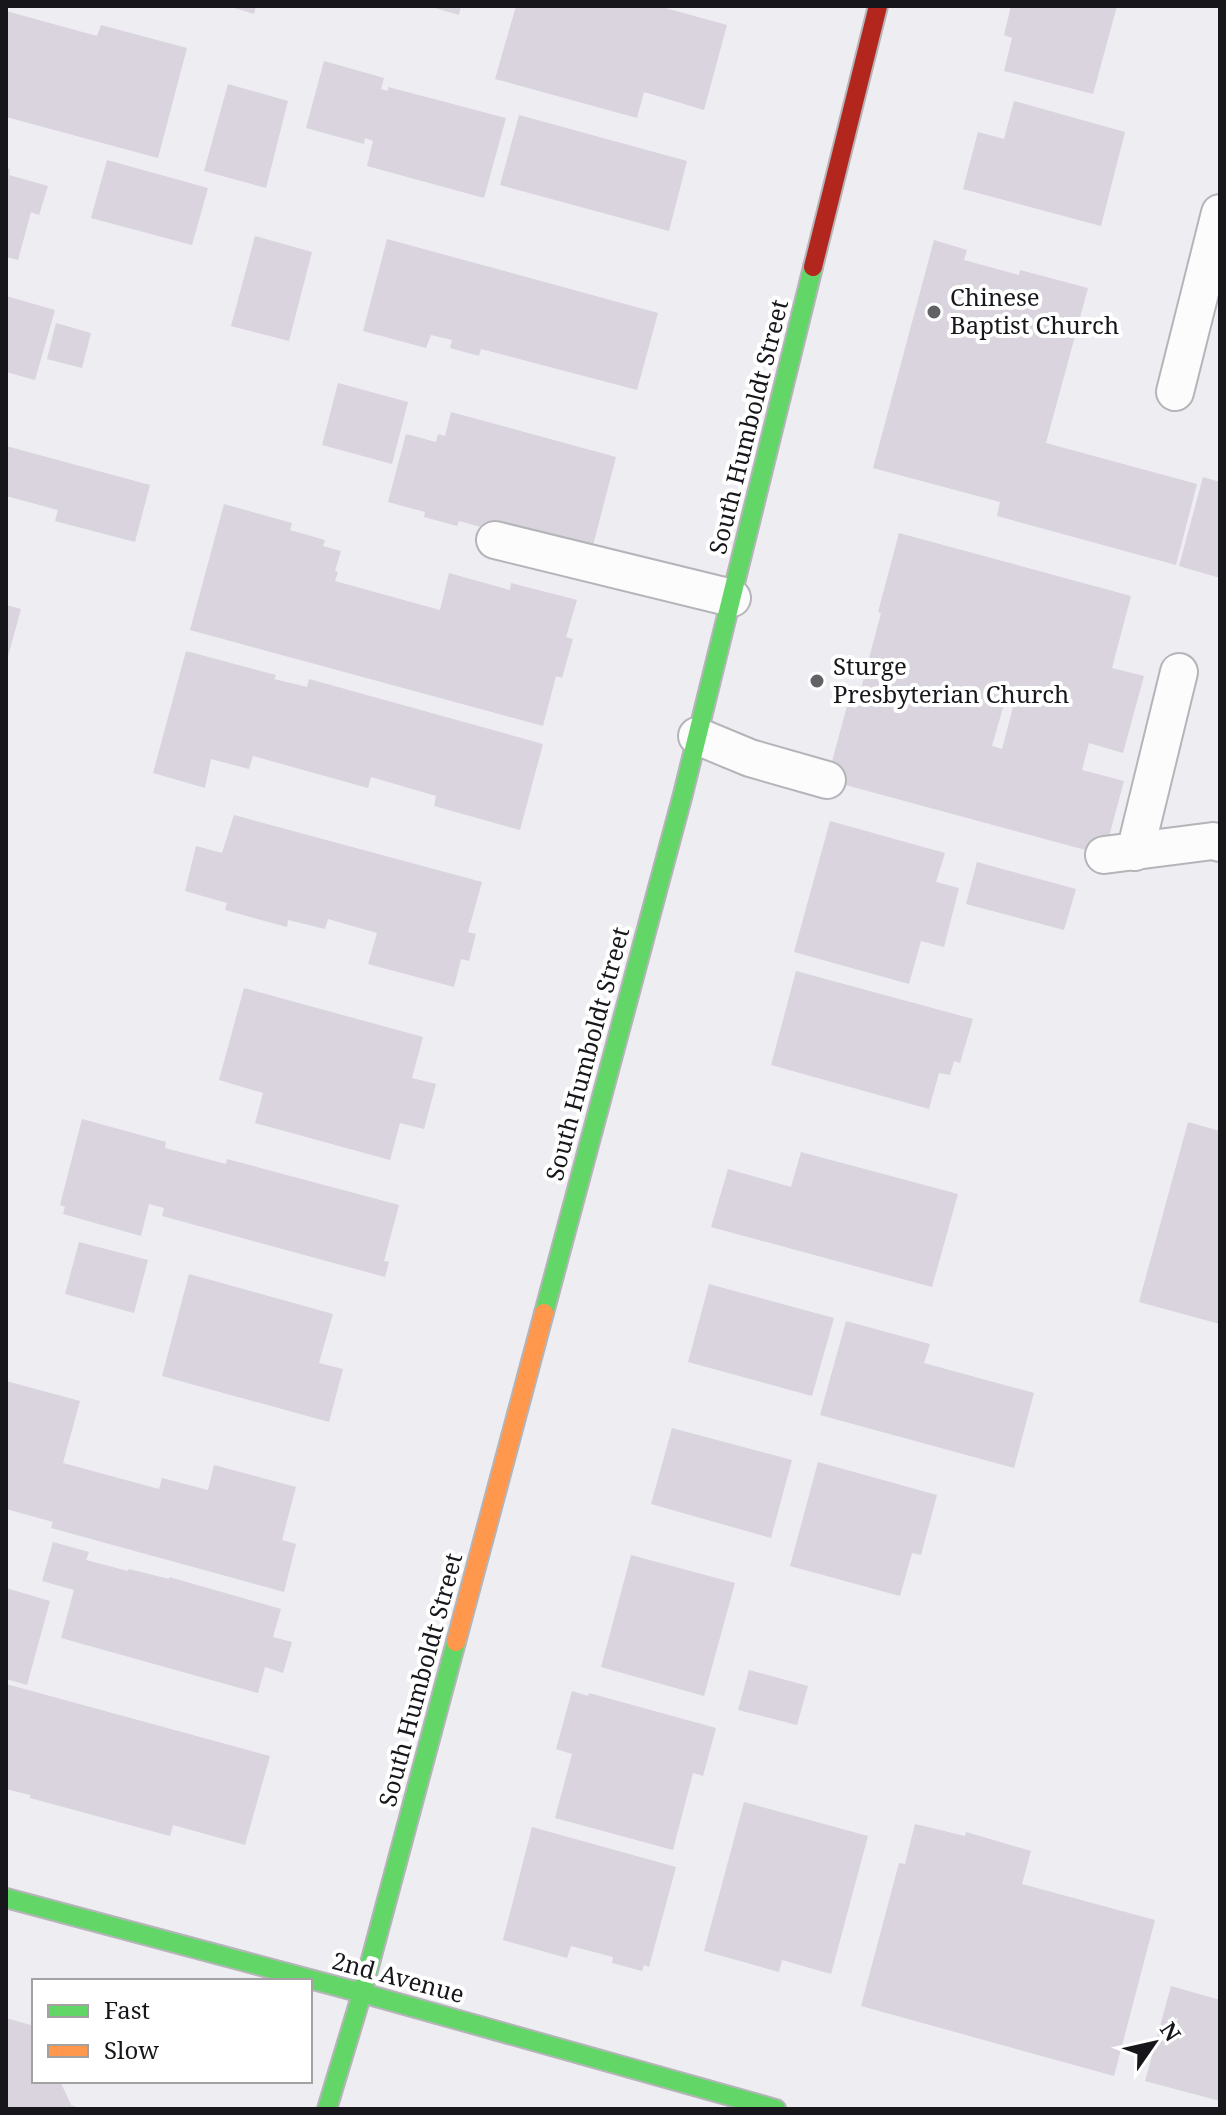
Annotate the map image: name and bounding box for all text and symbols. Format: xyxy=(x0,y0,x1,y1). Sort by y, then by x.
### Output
place label: Chinese Baptist Church xyxy=(950,280,1119,341)
street label: South Humboldt Street xyxy=(700,296,795,557)
marker: Chinese Baptist Church xyxy=(925,303,943,321)
place label: Sturge Presbyterian Church xyxy=(833,649,1069,710)
marker: Sturge Presbyterian Church xyxy=(808,672,826,690)
street label: South Humboldt Street xyxy=(537,923,636,1184)
street label: South Humboldt Street xyxy=(370,1549,469,1810)
street label: 2nd Avenue xyxy=(329,1943,468,2010)
legend xyxy=(32,1979,312,2083)
text: Fast xyxy=(104,1993,150,2026)
north arrow xyxy=(1114,2003,1194,2083)
text: N xyxy=(1154,2016,1189,2047)
text: Slow xyxy=(104,2033,159,2066)

